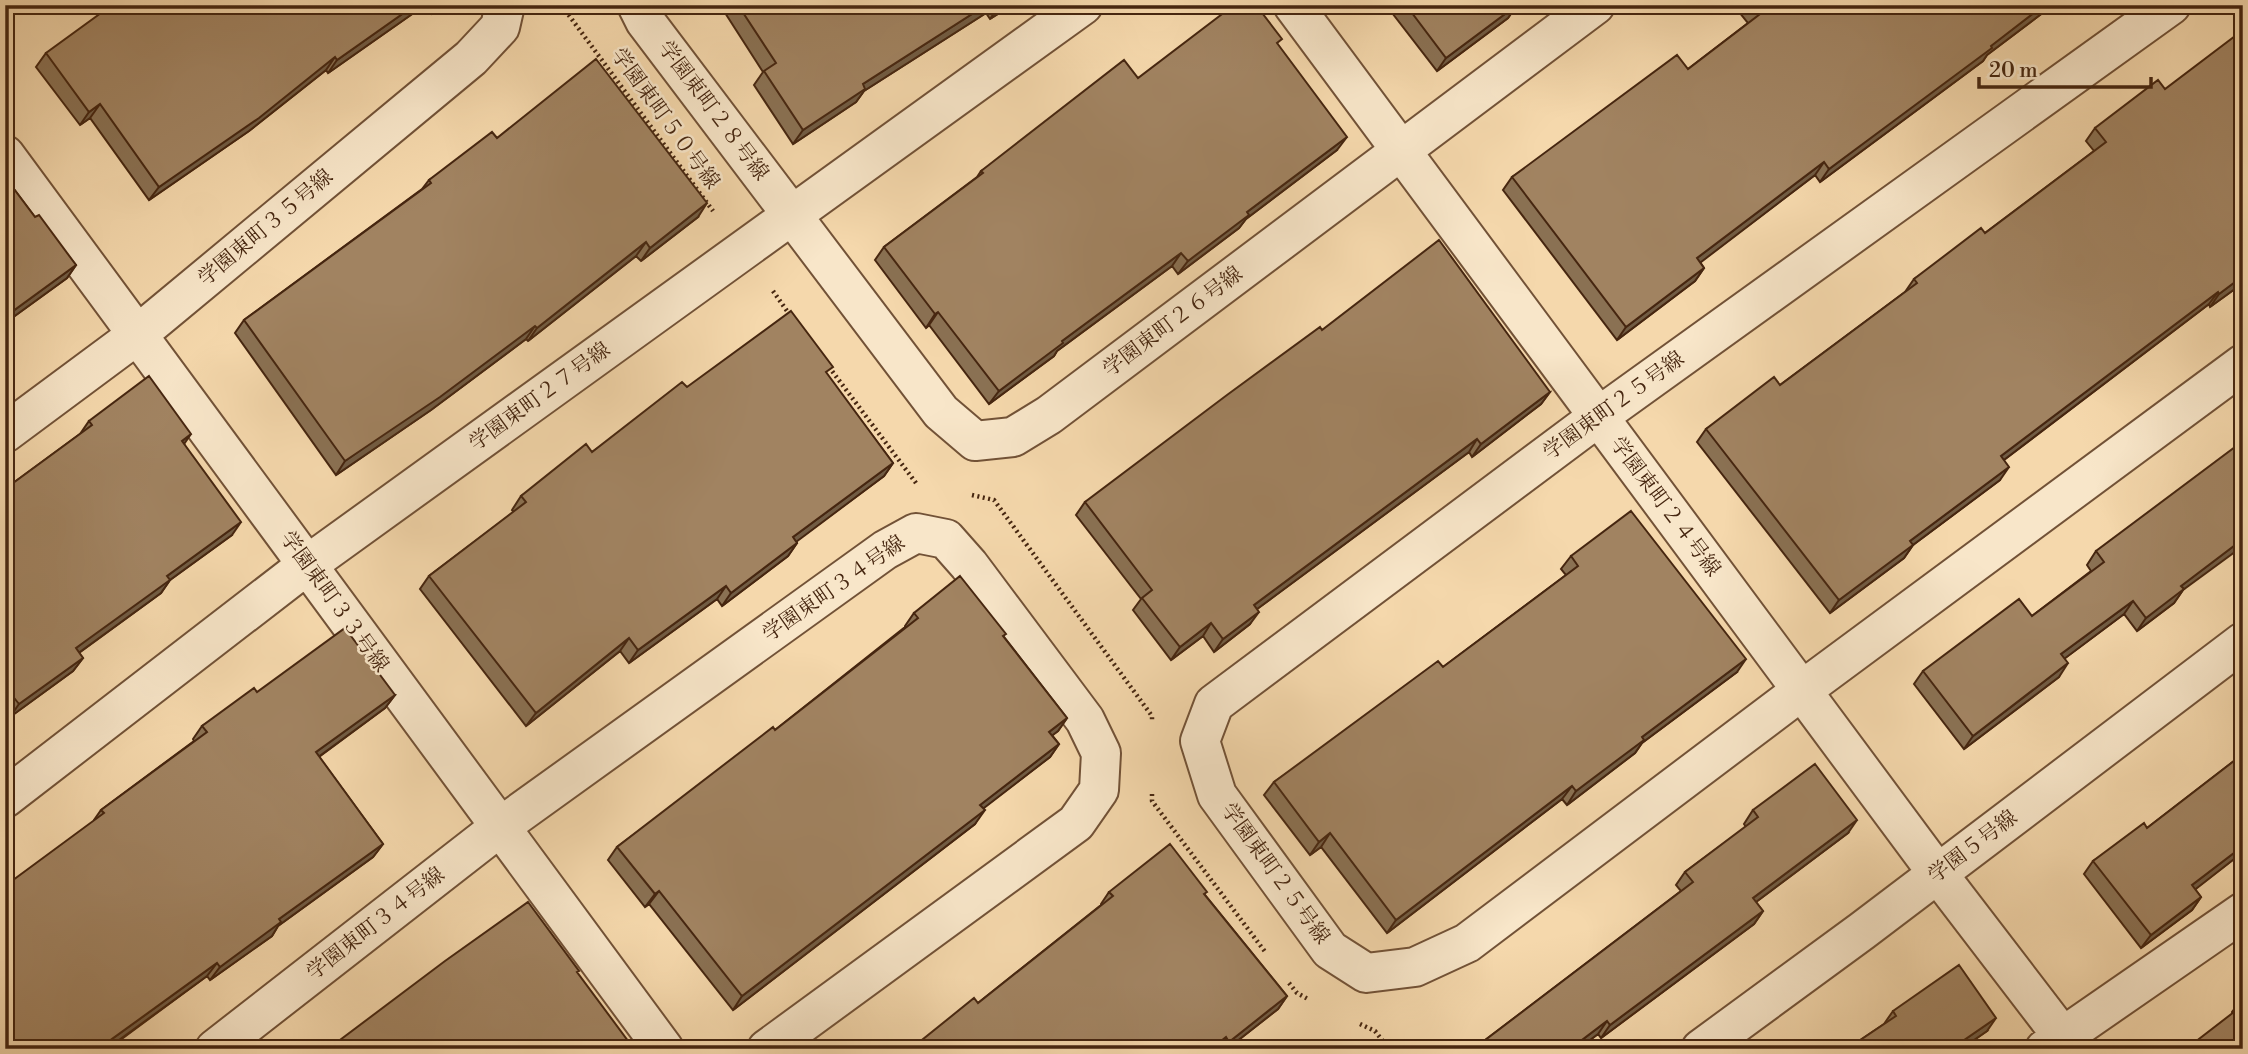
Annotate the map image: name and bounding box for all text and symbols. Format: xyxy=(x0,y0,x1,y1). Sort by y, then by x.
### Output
street label: 学園東町２８号線 xyxy=(652,36,774,186)
street label: 学園東町５０号線 xyxy=(605,43,725,195)
scale bar xyxy=(1979,46,2150,90)
text: 20 m xyxy=(1989,58,2038,84)
street label: 学園東町３５号線 xyxy=(193,164,339,292)
street label: 学園東町２６号線 xyxy=(1098,261,1248,383)
street label: 学園東町２７号線 xyxy=(464,337,616,457)
street label: 学園東町２５号線 xyxy=(1538,346,1690,466)
street label: 学園東町２４号線 xyxy=(1604,432,1726,582)
street label: 学園東町３３号線 xyxy=(274,526,394,678)
street label: 学園東町３４号線 xyxy=(758,530,910,648)
street label: 学園東町２５号線 xyxy=(1215,798,1335,950)
street label: 学園５号線 xyxy=(1923,805,2023,889)
street label: 学園東町３４号線 xyxy=(302,862,450,986)

